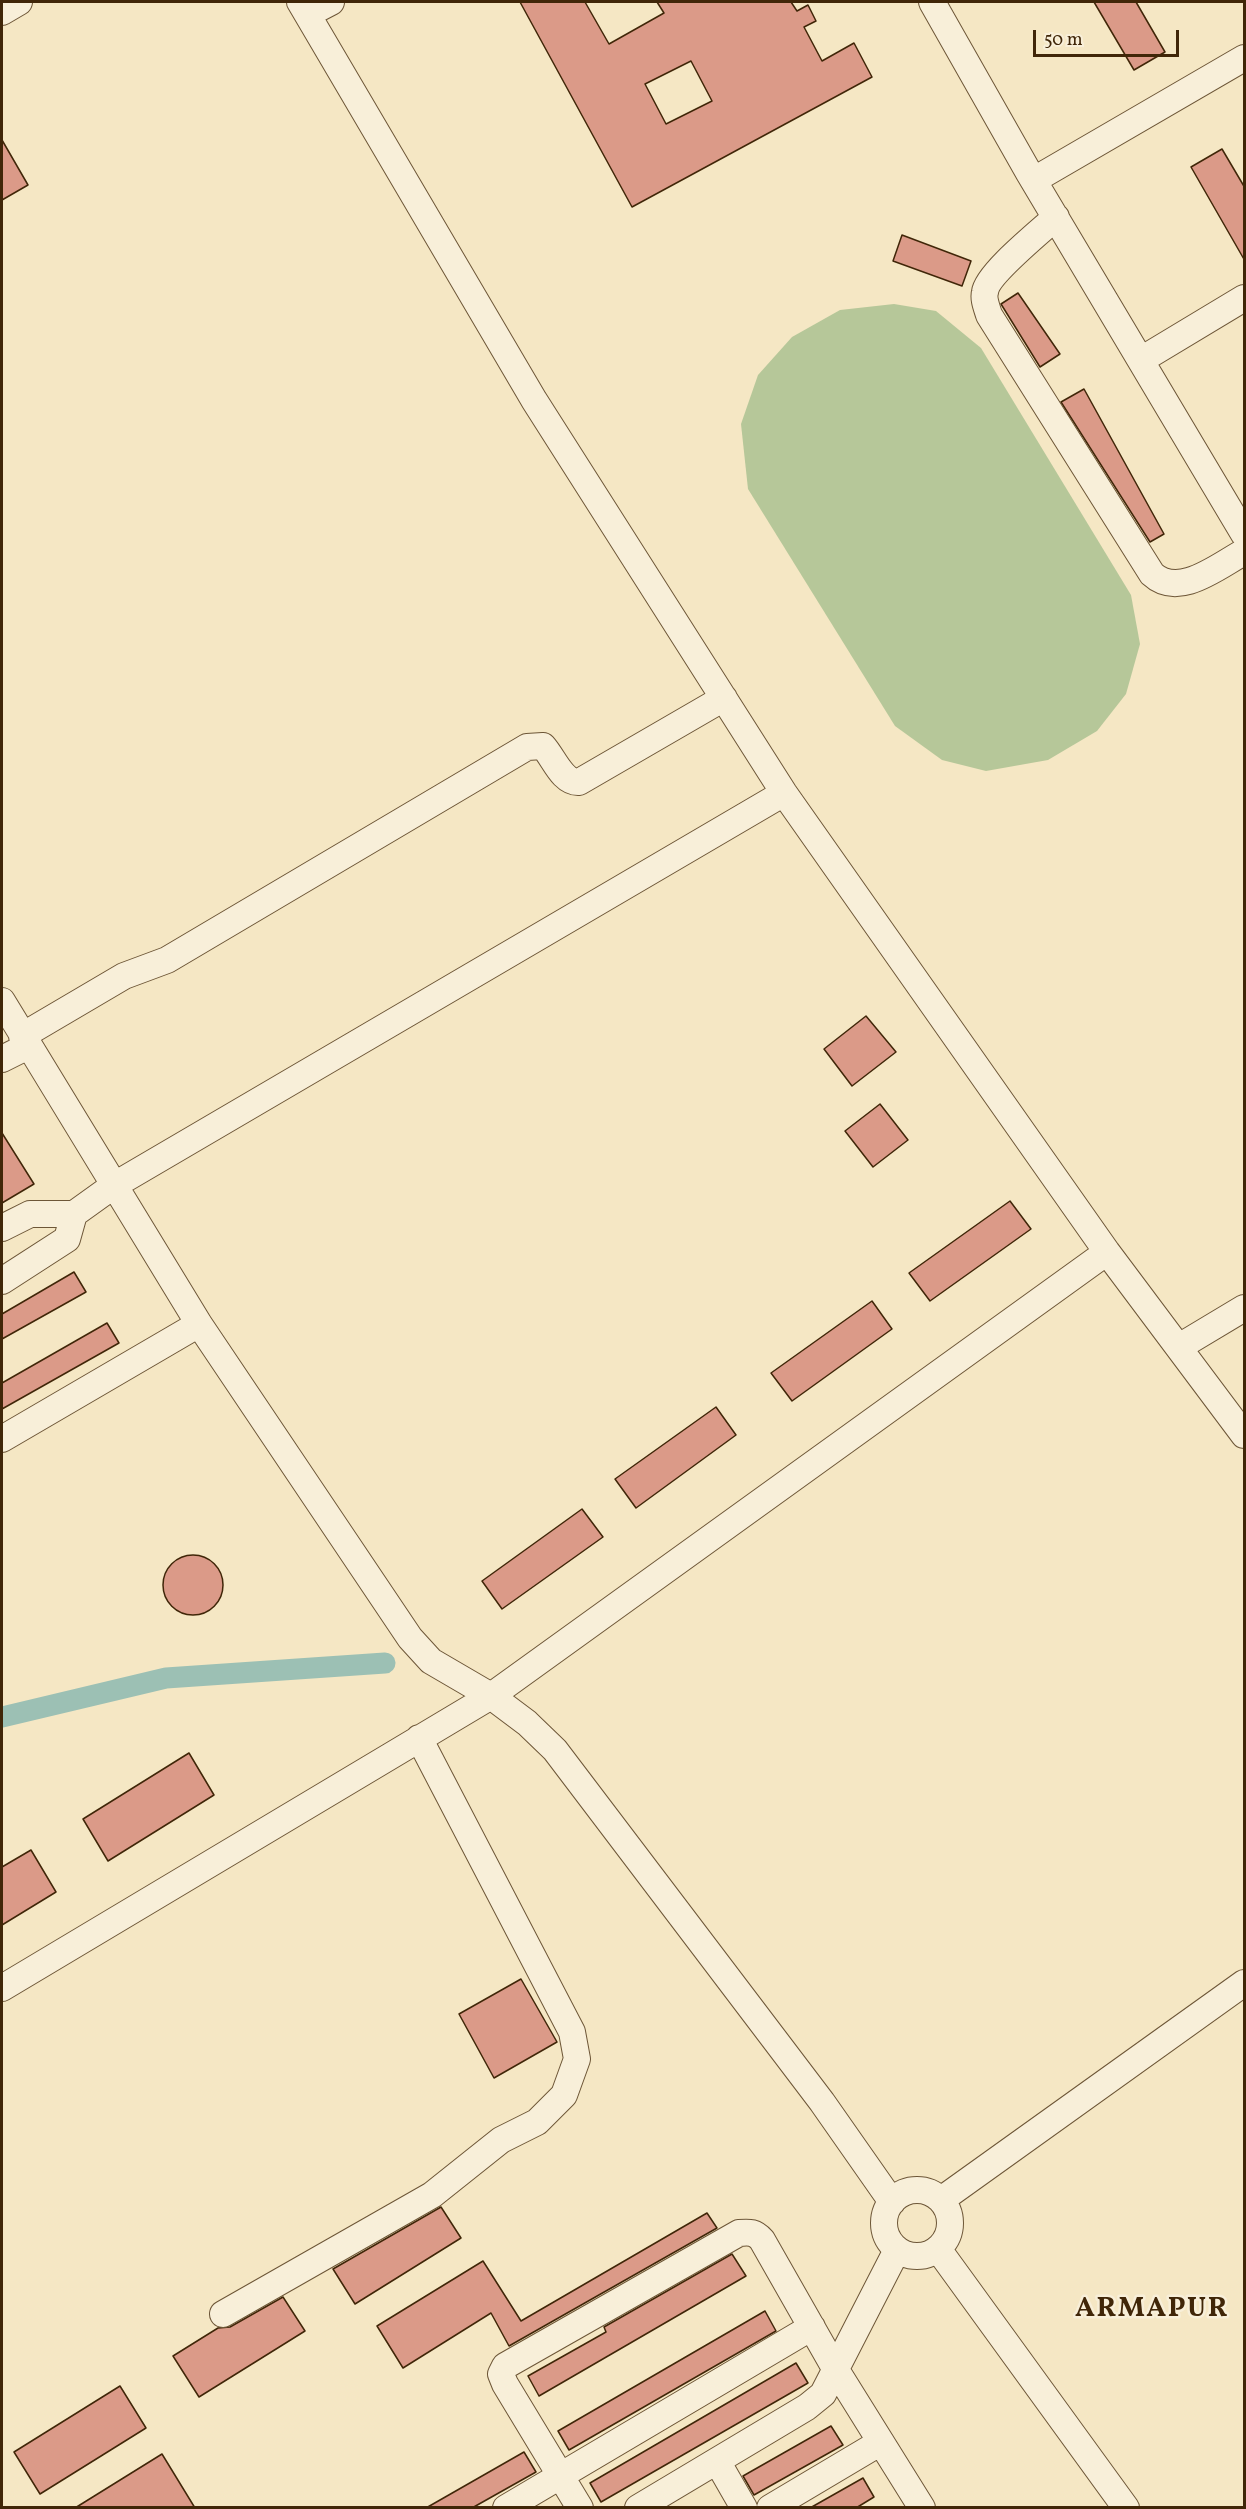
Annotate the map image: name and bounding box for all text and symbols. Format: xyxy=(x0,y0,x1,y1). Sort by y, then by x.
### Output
scale bar xyxy=(1036,18,1182,56)
text: 50 m xyxy=(1044,28,1083,53)
district label: ARMAPUR xyxy=(1075,2294,1229,2328)

